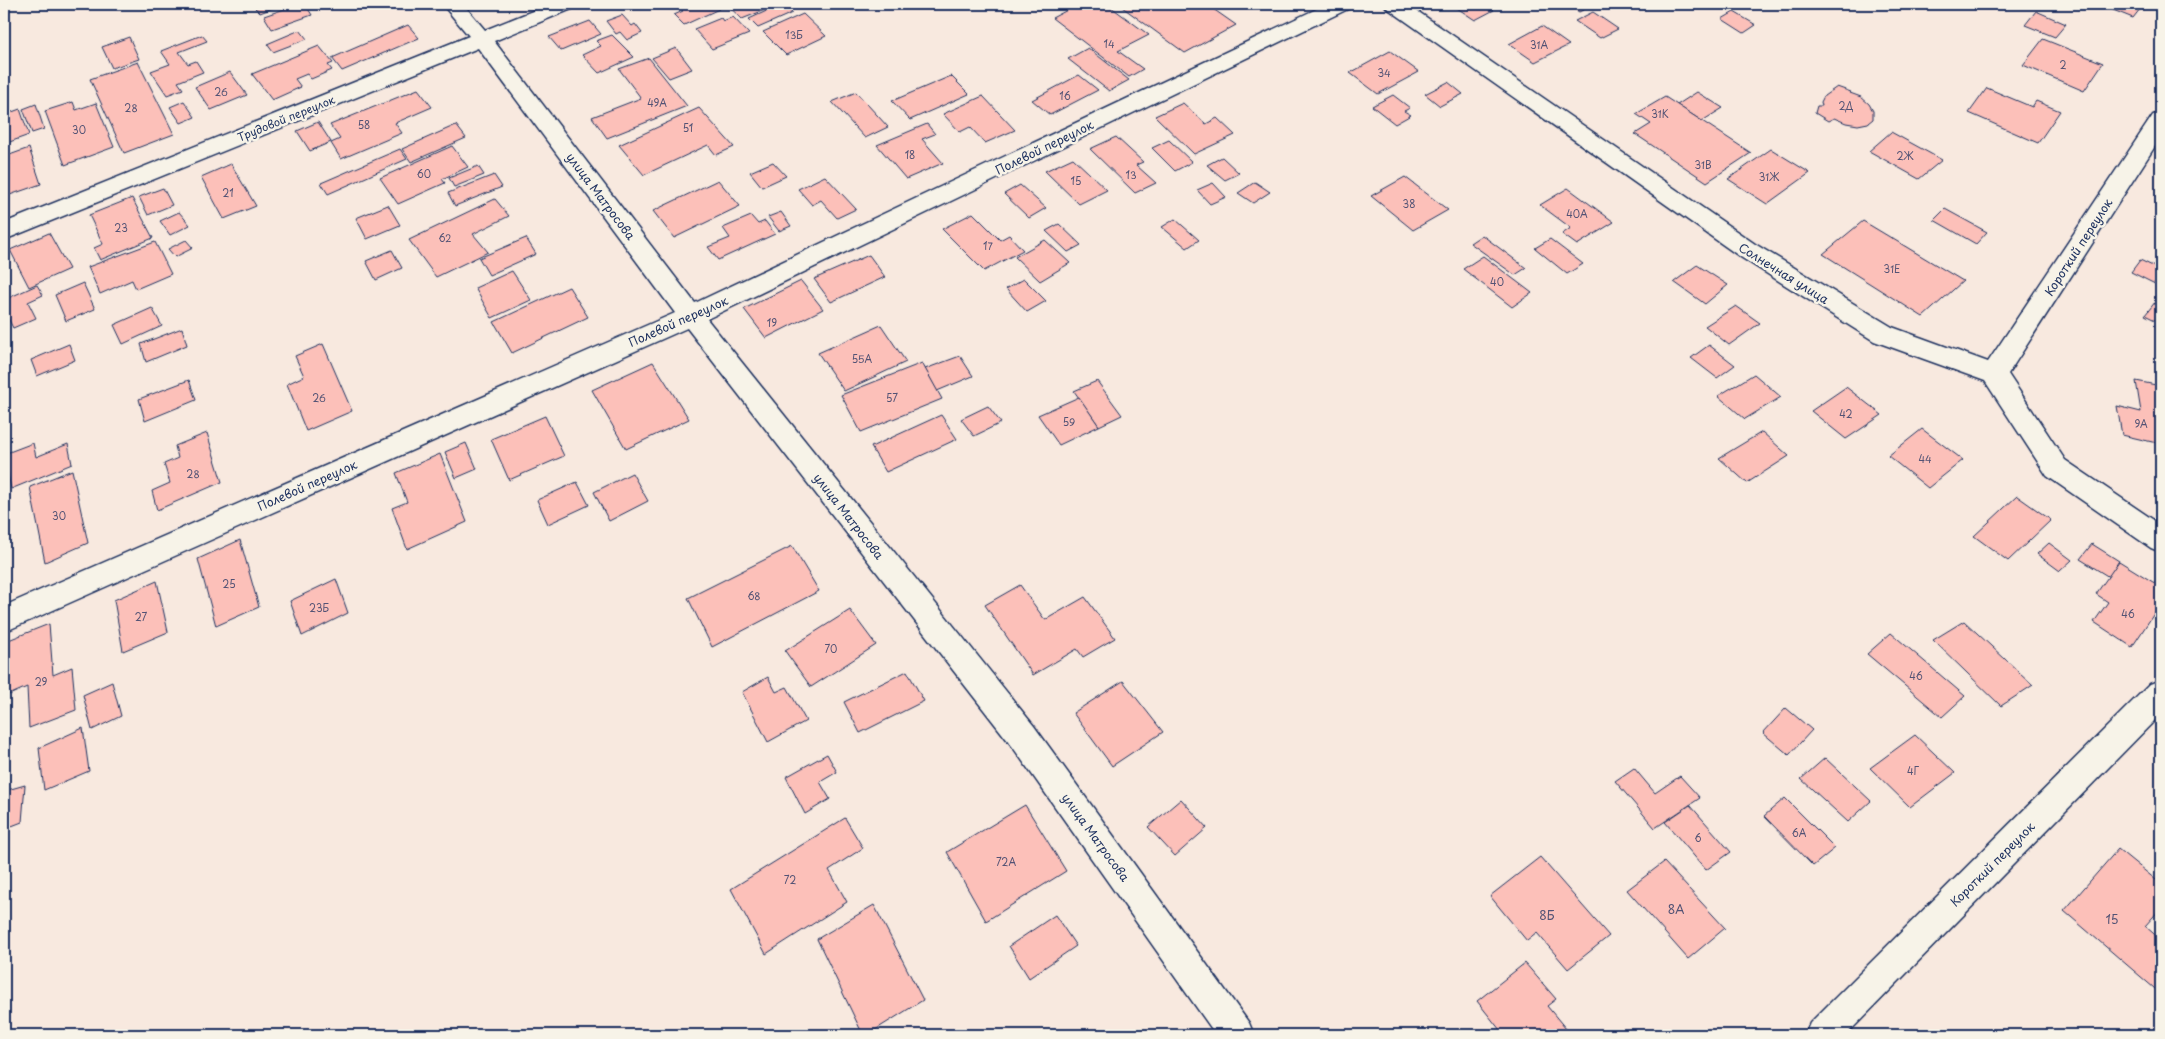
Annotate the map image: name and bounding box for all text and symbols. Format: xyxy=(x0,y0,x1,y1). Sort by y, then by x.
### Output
house number: 13Б xyxy=(785,27,803,42)
house number: 14 xyxy=(1103,36,1115,51)
house number: 31А xyxy=(1530,37,1548,52)
house number: 2 xyxy=(2059,57,2067,72)
house number: 34 xyxy=(1377,65,1391,80)
house number: 26 xyxy=(214,84,228,99)
house number: 16 xyxy=(1059,88,1071,103)
street label: Трудовой переулок xyxy=(235,90,338,145)
house number: 49А xyxy=(647,95,667,110)
house number: 2Д xyxy=(1839,98,1854,113)
house number: 28 xyxy=(124,100,138,115)
house number: 31К xyxy=(1651,106,1669,121)
street label: Полевой переулок xyxy=(992,115,1097,179)
house number: 58 xyxy=(358,117,370,132)
house number: 51 xyxy=(683,120,693,135)
house number: 30 xyxy=(72,122,86,137)
house number: 18 xyxy=(905,147,915,162)
house number: 2Ж xyxy=(1896,148,1914,163)
street label: улица Матросова xyxy=(562,149,640,244)
house number: 31В xyxy=(1694,157,1712,172)
house number: 60 xyxy=(417,166,431,181)
house number: 13 xyxy=(1125,167,1137,182)
house number: 31Ж xyxy=(1759,169,1779,184)
house number: 15 xyxy=(1071,173,1081,188)
house number: 21 xyxy=(222,185,234,200)
street label: Короткий переулок xyxy=(2040,194,2117,299)
house number: 38 xyxy=(1403,196,1415,211)
house number: 40А xyxy=(1566,206,1588,221)
house number: 23 xyxy=(114,220,128,235)
house number: 62 xyxy=(438,230,452,245)
house number: 17 xyxy=(983,238,994,253)
street label: Солнечная улица xyxy=(1735,238,1833,308)
house number: 31Е xyxy=(1884,261,1900,276)
house number: 40 xyxy=(1490,274,1504,289)
street label: Полевой переулок xyxy=(625,291,731,351)
house number: 19 xyxy=(767,315,777,330)
house number: 55А xyxy=(852,351,873,366)
house number: 26 xyxy=(312,390,326,405)
house number: 57 xyxy=(886,390,898,405)
house number: 42 xyxy=(1839,406,1853,421)
house number: 59 xyxy=(1063,414,1075,429)
house number: 9А xyxy=(2134,416,2148,431)
house number: 44 xyxy=(1918,451,1932,466)
street label: Полевой переулок xyxy=(254,455,360,515)
house number: 28 xyxy=(186,466,200,481)
street label: улица Матросова xyxy=(810,469,889,563)
house number: 30 xyxy=(52,508,66,523)
house number: 25 xyxy=(222,576,236,591)
house number: 68 xyxy=(747,588,761,603)
house number: 23Б xyxy=(309,600,330,615)
house number: 46 xyxy=(2121,606,2135,621)
house number: 27 xyxy=(135,609,148,624)
house number: 70 xyxy=(825,641,837,656)
house number: 46 xyxy=(1909,668,1923,683)
house number: 29 xyxy=(35,674,48,689)
house number: 4Г xyxy=(1907,763,1920,778)
street label: улица Матросова xyxy=(1058,789,1134,885)
street label: Короткий переулок xyxy=(1946,817,2039,910)
house number: 6А xyxy=(1792,825,1807,840)
house number: 6 xyxy=(1694,830,1702,845)
house number: 72А xyxy=(996,854,1016,869)
house number: 72 xyxy=(784,872,796,887)
house number: 8А xyxy=(1668,900,1684,918)
house number: 8Б xyxy=(1539,906,1555,924)
house number: 15 xyxy=(2105,910,2119,928)

